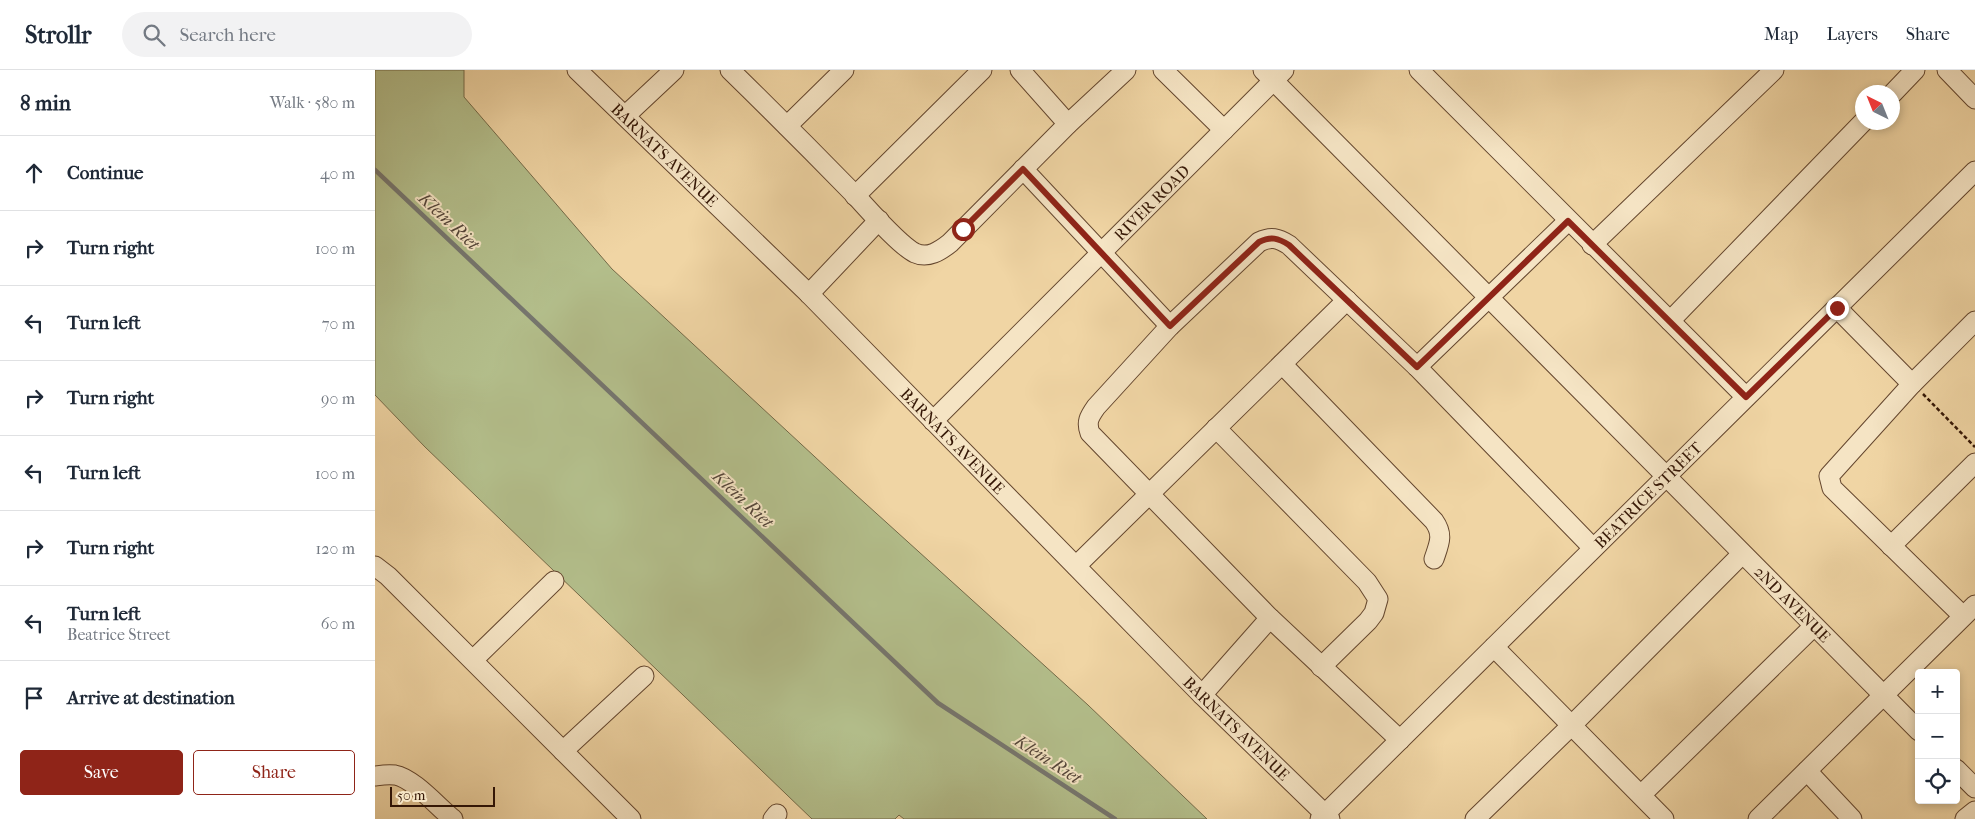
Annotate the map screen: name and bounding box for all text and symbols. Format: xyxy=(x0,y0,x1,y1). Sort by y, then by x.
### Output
search box xyxy=(122,12,472,57)
text: Strollr xyxy=(25,21,92,49)
icon: search xyxy=(140,21,168,49)
text: Search here xyxy=(180,24,276,46)
text: Map xyxy=(1764,24,1798,45)
text: Layers xyxy=(1826,24,1878,45)
text: Share xyxy=(1906,24,1950,45)
north arrow xyxy=(1855,85,1900,130)
text: 8 min xyxy=(20,91,71,115)
text: Walk · 580 m xyxy=(270,93,355,112)
street label: BARNATS AVENUE xyxy=(607,99,722,211)
icon: ahead xyxy=(20,159,48,187)
street label: RIVER ROAD xyxy=(1110,161,1194,245)
text: Continue xyxy=(67,162,143,184)
text: 40 m xyxy=(320,164,355,183)
water label: Klein Riet xyxy=(413,187,484,256)
route start xyxy=(952,218,975,241)
icon: right xyxy=(20,234,48,262)
text: Turn right xyxy=(67,237,154,259)
text: 100 m xyxy=(315,239,355,258)
route end xyxy=(1826,297,1849,320)
icon: left xyxy=(20,309,48,337)
text: Turn left xyxy=(67,312,141,334)
text: 70 m xyxy=(322,314,355,333)
icon: right xyxy=(20,384,48,412)
street label: BARNATS AVENUE xyxy=(896,384,1009,498)
text: Turn right xyxy=(67,387,154,409)
text: 90 m xyxy=(321,389,355,408)
street label: BEATRICE STREET xyxy=(1590,438,1706,552)
icon: left xyxy=(20,459,48,487)
text: Turn left xyxy=(67,462,141,484)
text: 100 m xyxy=(315,464,355,483)
water label: Klein Riet xyxy=(707,465,778,534)
icon: right xyxy=(20,534,48,562)
text: Turn right xyxy=(67,537,154,559)
text: 120 m xyxy=(316,539,355,558)
street label: 2ND AVENUE xyxy=(1750,562,1834,646)
text: Turn left xyxy=(67,603,141,625)
icon: left xyxy=(20,609,48,637)
text: 60 m xyxy=(321,614,355,633)
text: Beatrice Street xyxy=(67,625,170,644)
map controls xyxy=(1915,669,1960,804)
button: + xyxy=(1915,669,1960,714)
street label: BARNATS AVENUE xyxy=(1179,673,1293,785)
icon: arrive xyxy=(20,684,48,712)
text: Arrive at destination xyxy=(67,687,235,709)
button: − xyxy=(1915,714,1960,759)
water label: Klein Riet xyxy=(1009,729,1086,789)
button: Save xyxy=(20,750,183,795)
button: Share xyxy=(193,750,355,795)
button: locate xyxy=(1915,759,1960,804)
scale bar xyxy=(390,784,495,807)
text: 50 m xyxy=(397,787,425,804)

